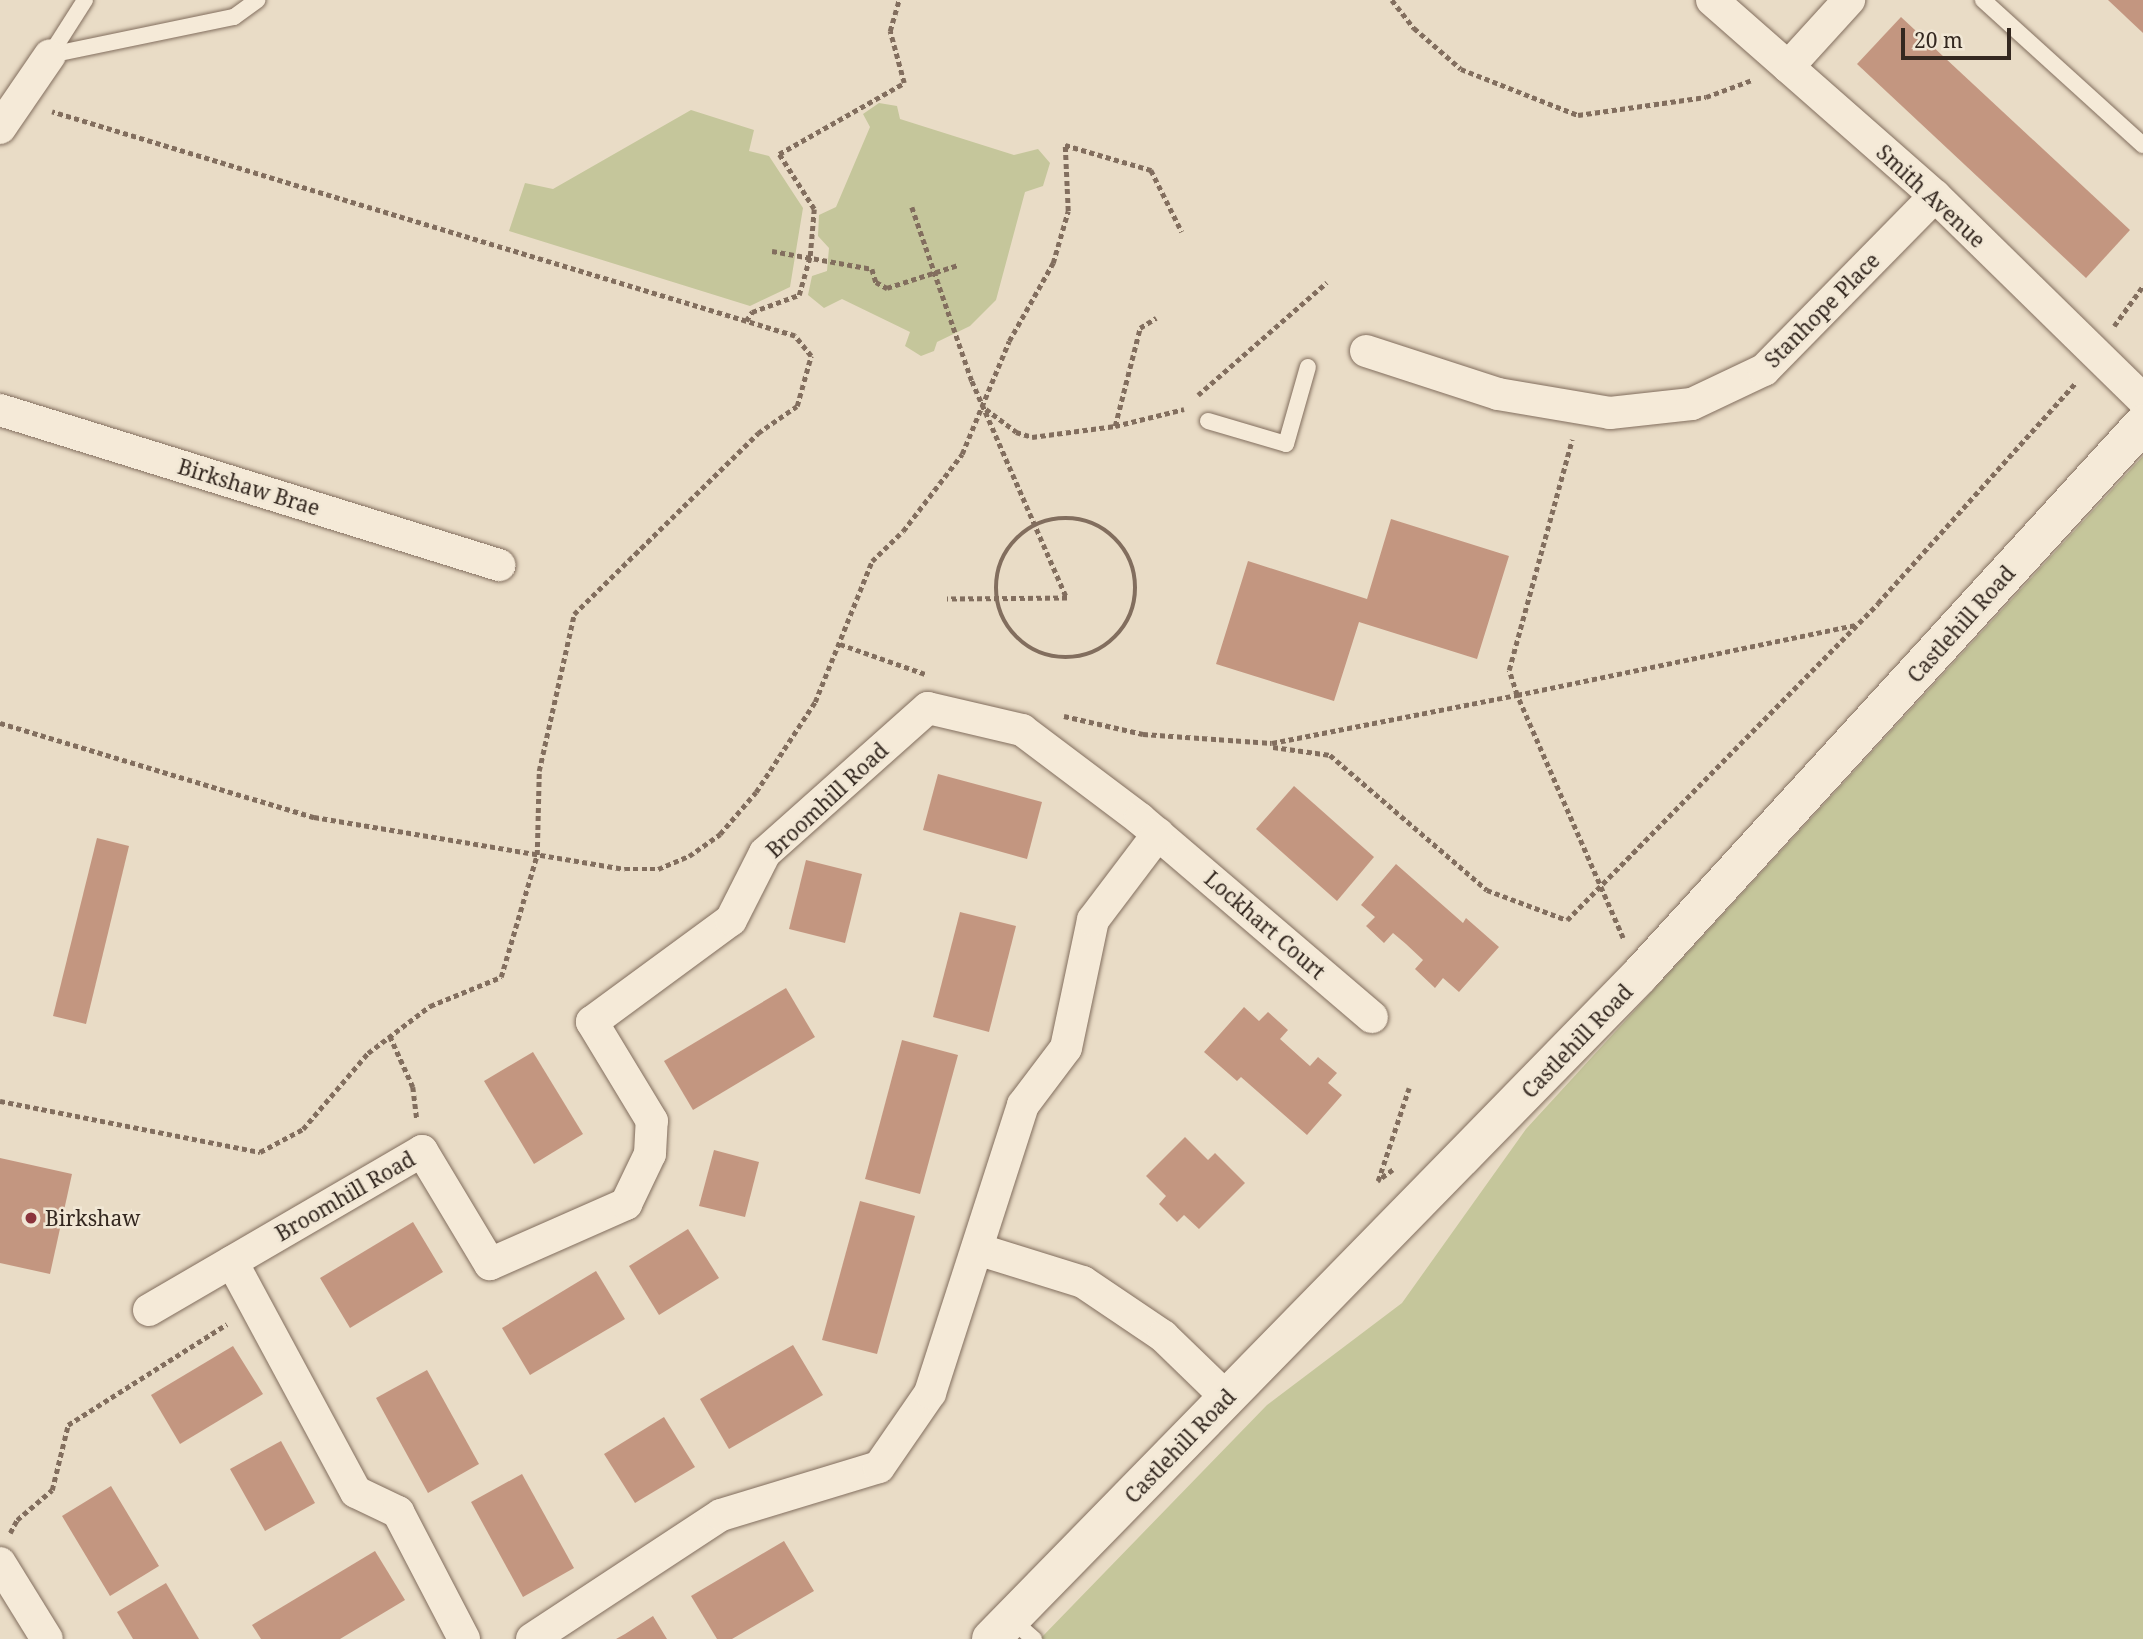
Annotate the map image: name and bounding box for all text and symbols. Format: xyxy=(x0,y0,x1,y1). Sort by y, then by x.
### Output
scale bar xyxy=(1905,14,2015,58)
text: 20 m xyxy=(1914,26,1963,54)
street label: Smith Avenue xyxy=(1871,139,1991,253)
street label: Stanhope Place xyxy=(1759,247,1885,373)
street label: Birkshaw Brae xyxy=(175,453,323,521)
street label: Castlehill Road xyxy=(1902,560,2020,688)
street label: Broomhill Road xyxy=(761,737,893,863)
street label: Lockhart Court xyxy=(1200,866,1330,984)
street label: Castlehill Road xyxy=(1516,979,1638,1103)
street label: Broomhill Road xyxy=(271,1146,419,1246)
place label: Birkshaw xyxy=(45,1205,140,1231)
marker: Birkshaw xyxy=(23,1210,39,1226)
street label: Castlehill Road xyxy=(1119,1384,1241,1508)

